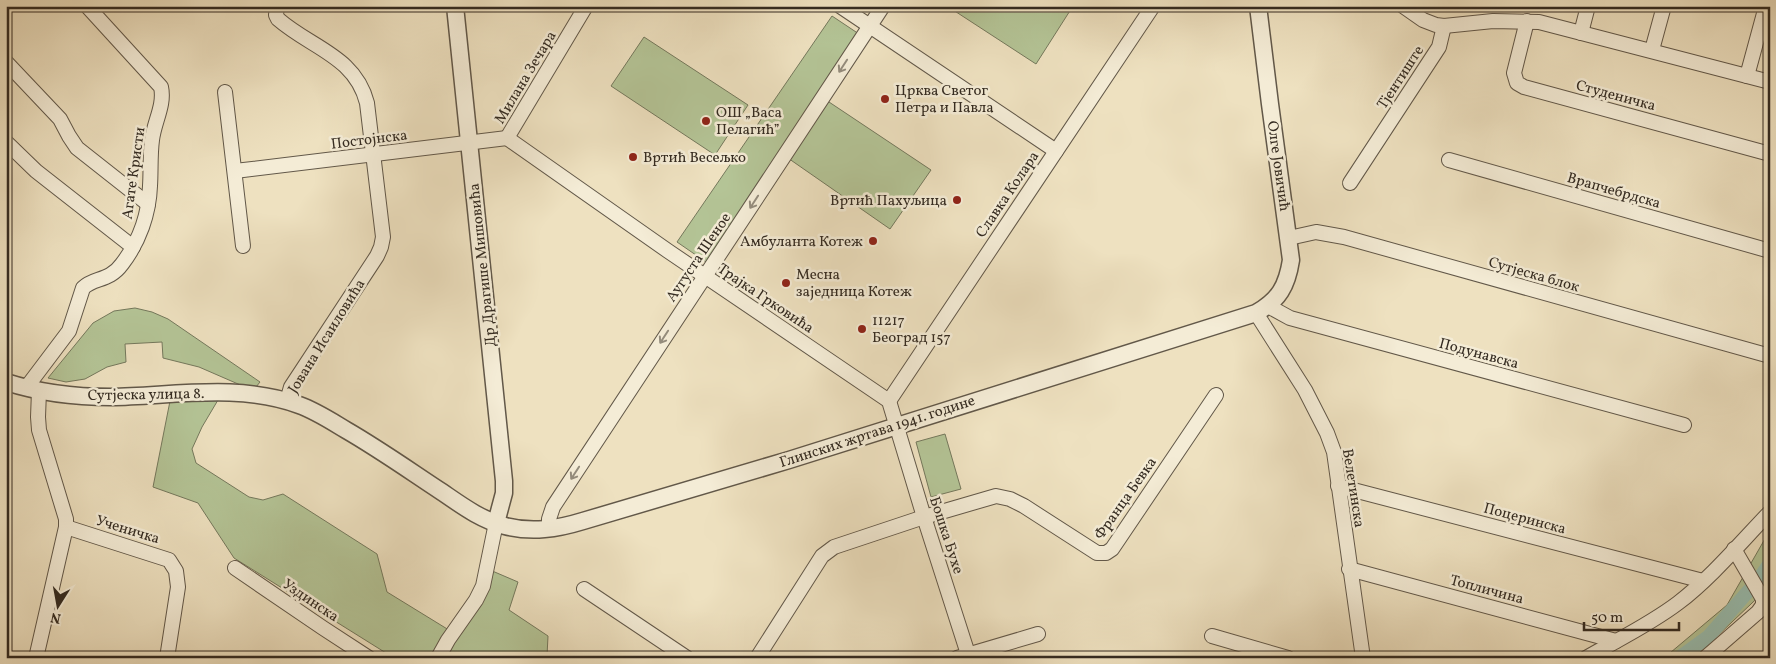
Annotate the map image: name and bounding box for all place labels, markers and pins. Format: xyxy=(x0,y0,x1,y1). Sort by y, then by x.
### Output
place label: Црква Светог Петра и Павла xyxy=(895,81,994,119)
marker: Црква Светог Петра и Павла xyxy=(879,93,891,105)
place label: ОШ „Васа Пелагић” xyxy=(716,103,782,141)
marker: ОШ „Васа Пелагић” xyxy=(700,115,712,127)
place label: Вртић Весељко xyxy=(643,148,746,169)
marker: Вртић Весељко xyxy=(627,151,639,163)
place label: Вртић Пахуљица xyxy=(830,191,947,212)
marker: Вртић Пахуљица xyxy=(951,194,963,206)
place label: Амбуланта Котеж xyxy=(740,232,863,253)
marker: Амбуланта Котеж xyxy=(867,235,879,247)
place label: Месна заједница Котеж xyxy=(796,265,912,303)
marker: Месна заједница Котеж xyxy=(780,277,792,289)
place label: 11217 Београд 157 xyxy=(872,311,951,349)
marker: 11217 Београд 157 xyxy=(856,323,868,335)

